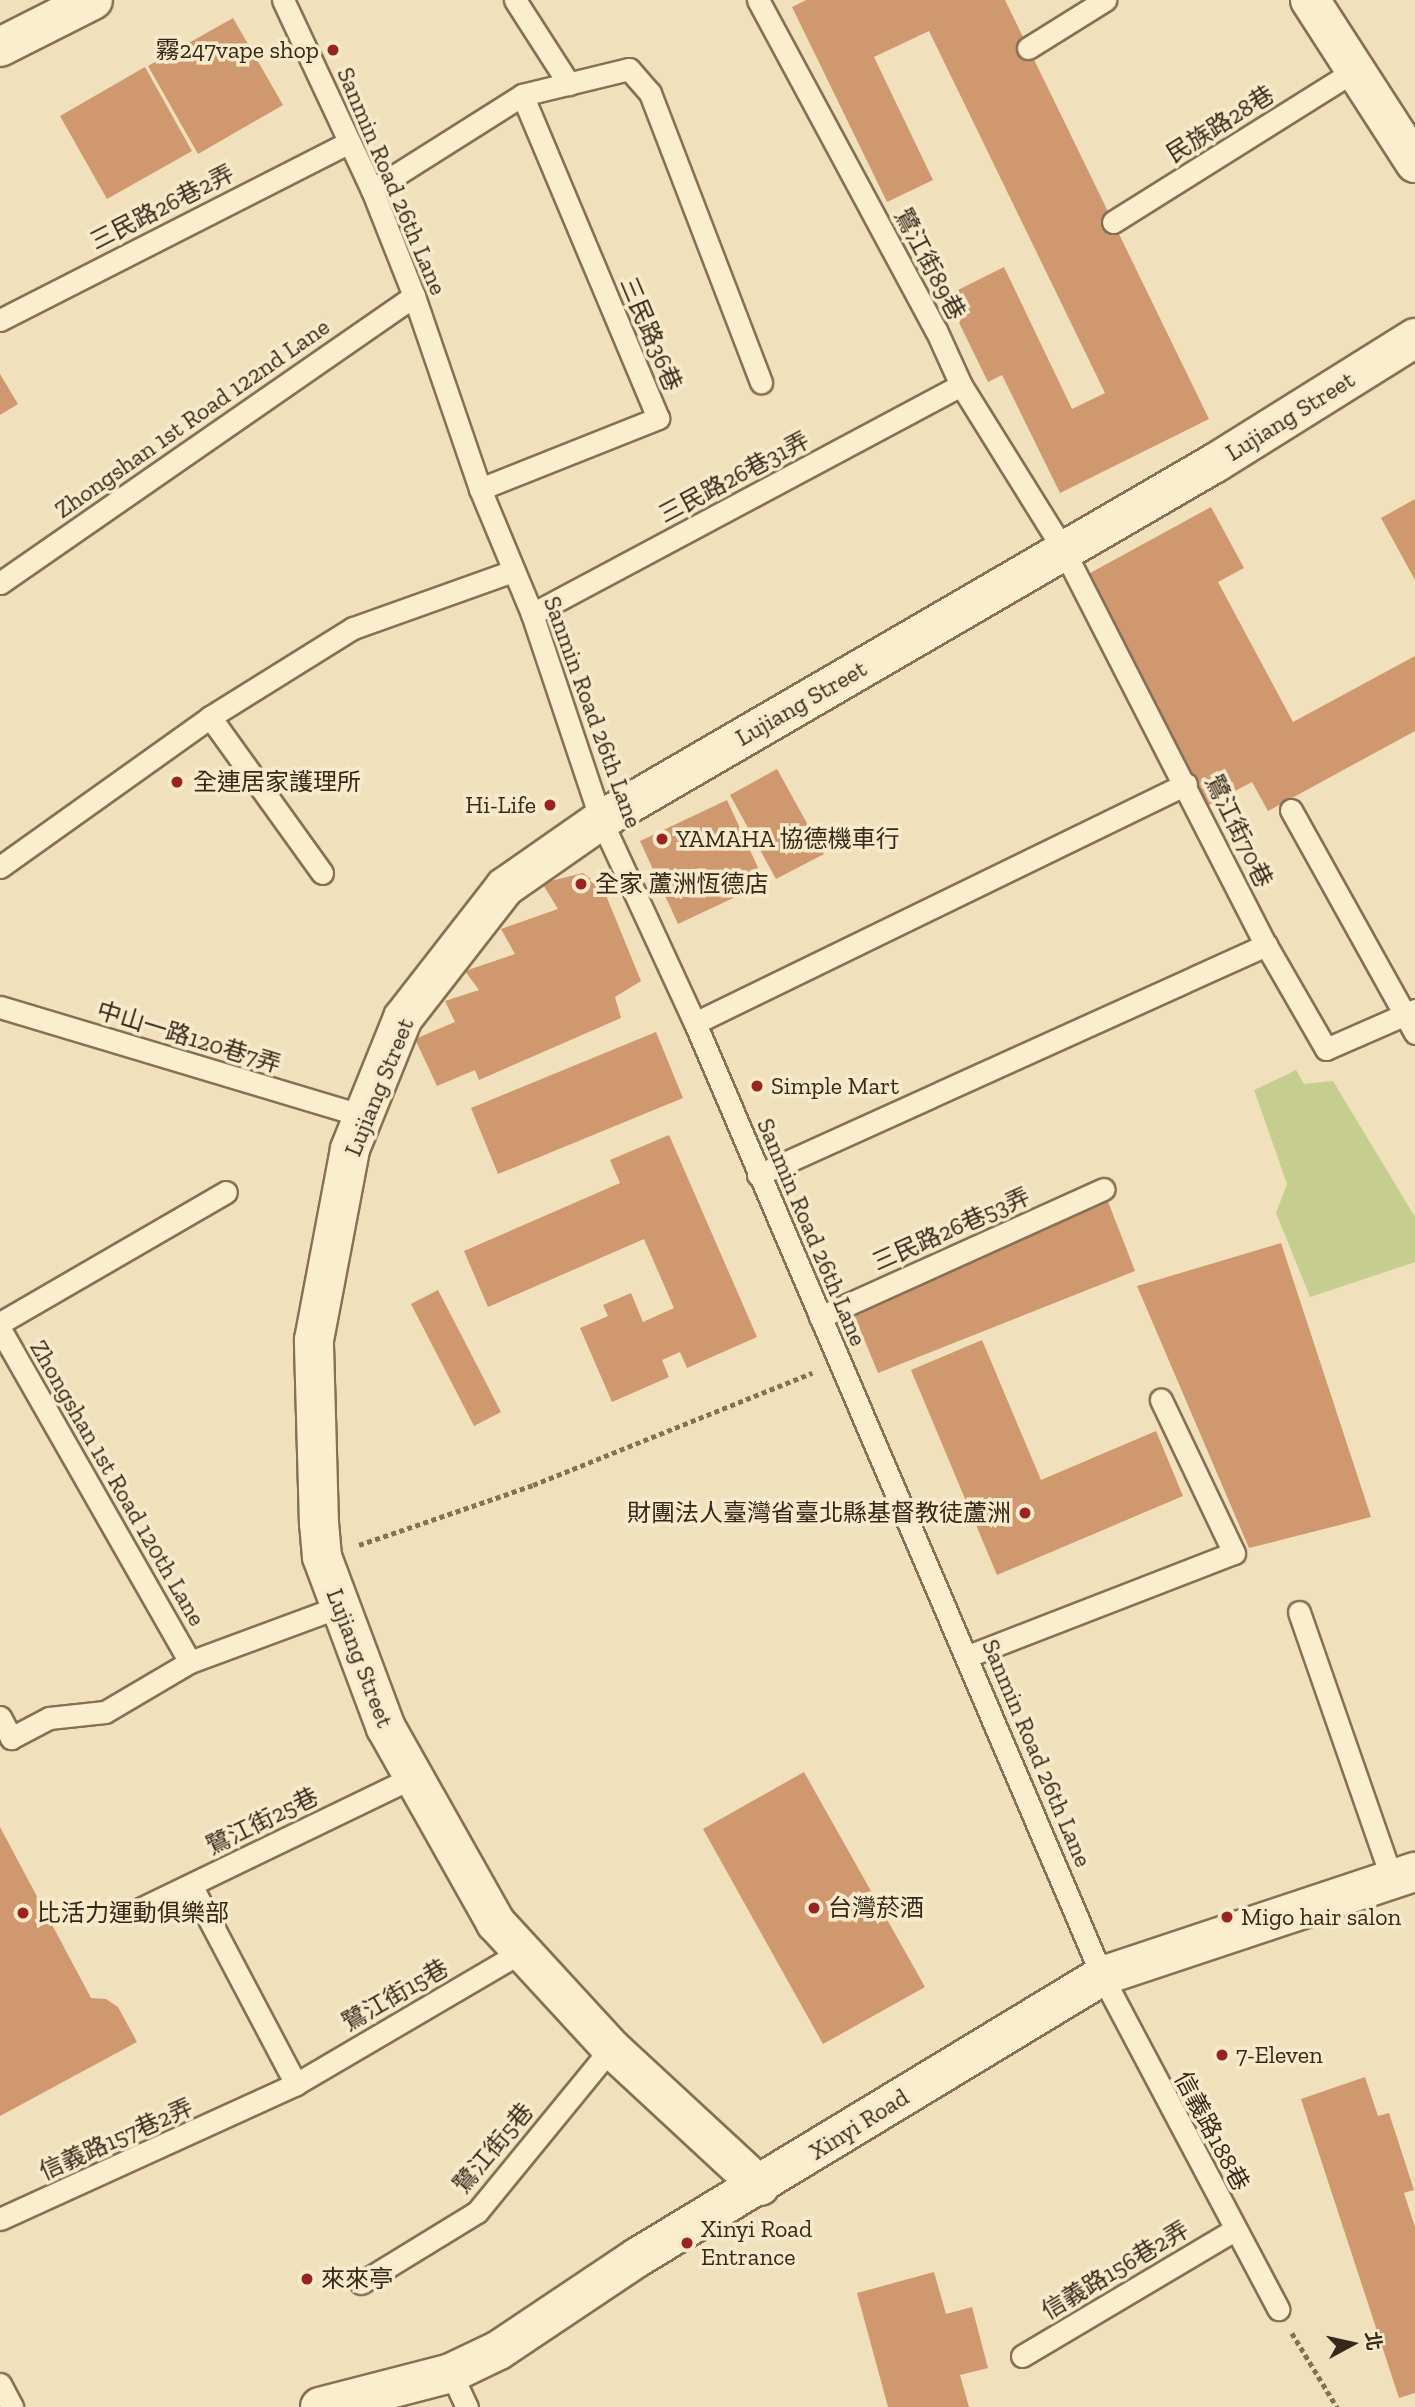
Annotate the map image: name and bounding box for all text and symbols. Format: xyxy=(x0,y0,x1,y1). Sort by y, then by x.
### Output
place label: 霧247vape shop xyxy=(156,36,319,64)
marker: 霧247vape shop xyxy=(325,42,341,58)
street label: Sanmin Road 26th Lane xyxy=(331,63,453,299)
street label: 民族路28巷 xyxy=(1161,80,1279,168)
street label: 三民路26巷2弄 xyxy=(85,158,239,256)
street label: 鷺江街89巷 xyxy=(889,204,971,324)
street label: 三民路36巷 xyxy=(614,273,688,395)
street label: Zhongshan 1st Road 122nd Lane xyxy=(49,312,335,524)
street label: Lujiang Street xyxy=(1220,365,1360,467)
street label: 三民路26巷31弄 xyxy=(654,425,814,529)
street label: Sanmin Road 26th Lane xyxy=(538,592,648,832)
street label: Lujiang Street xyxy=(730,654,872,752)
place label: 全連居家護理所 xyxy=(193,768,361,796)
street label: 鷺江街70巷 xyxy=(1200,770,1278,892)
marker: 全連居家護理所 xyxy=(167,772,187,792)
place label: Hi-Life xyxy=(465,791,536,819)
marker: Hi-Life xyxy=(542,797,558,813)
place label: YAMAHA 協德機車行 xyxy=(676,825,900,853)
marker: YAMAHA 協德機車行 xyxy=(654,831,670,847)
place label: 全家 蘆洲恆德店 xyxy=(595,870,768,898)
marker: 全家 蘆洲恆德店 xyxy=(573,876,589,892)
street label: 中山一路120巷7弄 xyxy=(94,995,284,1079)
street label: Lujiang Street xyxy=(338,1014,420,1160)
place label: Simple Mart xyxy=(771,1072,899,1100)
marker: Simple Mart xyxy=(749,1078,765,1094)
street label: Sanmin Road 26th Lane xyxy=(751,1114,873,1350)
street label: 三民路26巷53弄 xyxy=(868,1181,1034,1277)
street label: Zhongshan 1st Road 120th Lane xyxy=(24,1335,212,1631)
place label: 財團法人臺灣省臺北縣基督教徒蘆洲 xyxy=(627,1499,1011,1527)
marker: 財團法人臺灣省臺北縣基督教徒蘆洲 xyxy=(1017,1505,1033,1521)
street label: Lujiang Street xyxy=(320,1585,400,1731)
street label: Sanmin Road 26th Lane xyxy=(976,1635,1098,1871)
street label: 鷺江街25巷 xyxy=(201,1782,323,1860)
place label: 台灣菸酒 xyxy=(828,1894,924,1922)
place label: 比活力運動俱樂部 xyxy=(37,1899,229,1927)
marker: 台灣菸酒 xyxy=(806,1900,822,1916)
place label: Migo hair salon xyxy=(1241,1903,1402,1931)
marker: 比活力運動俱樂部 xyxy=(15,1905,31,1921)
marker: Migo hair salon xyxy=(1219,1909,1235,1925)
street label: 鷺江街15巷 xyxy=(337,1953,453,2037)
place label: 7-Eleven xyxy=(1236,2041,1323,2069)
marker: 7-Eleven xyxy=(1214,2047,1230,2063)
street label: 信義路188巷 xyxy=(1169,2066,1255,2196)
street label: Xinyi Road xyxy=(804,2082,914,2166)
street label: 信義路157巷2弄 xyxy=(35,2092,197,2186)
street label: 鷺江街5巷 xyxy=(447,2097,539,2199)
place label: Xinyi Road Entrance xyxy=(701,2215,812,2271)
street label: 信義路156巷2弄 xyxy=(1036,2215,1194,2325)
marker: Xinyi Road Entrance xyxy=(679,2235,695,2251)
place label: 來來亭 xyxy=(321,2265,393,2293)
marker: 來來亭 xyxy=(299,2271,315,2287)
north arrow xyxy=(1317,2309,1387,2379)
text: 北 xyxy=(1361,2330,1386,2352)

